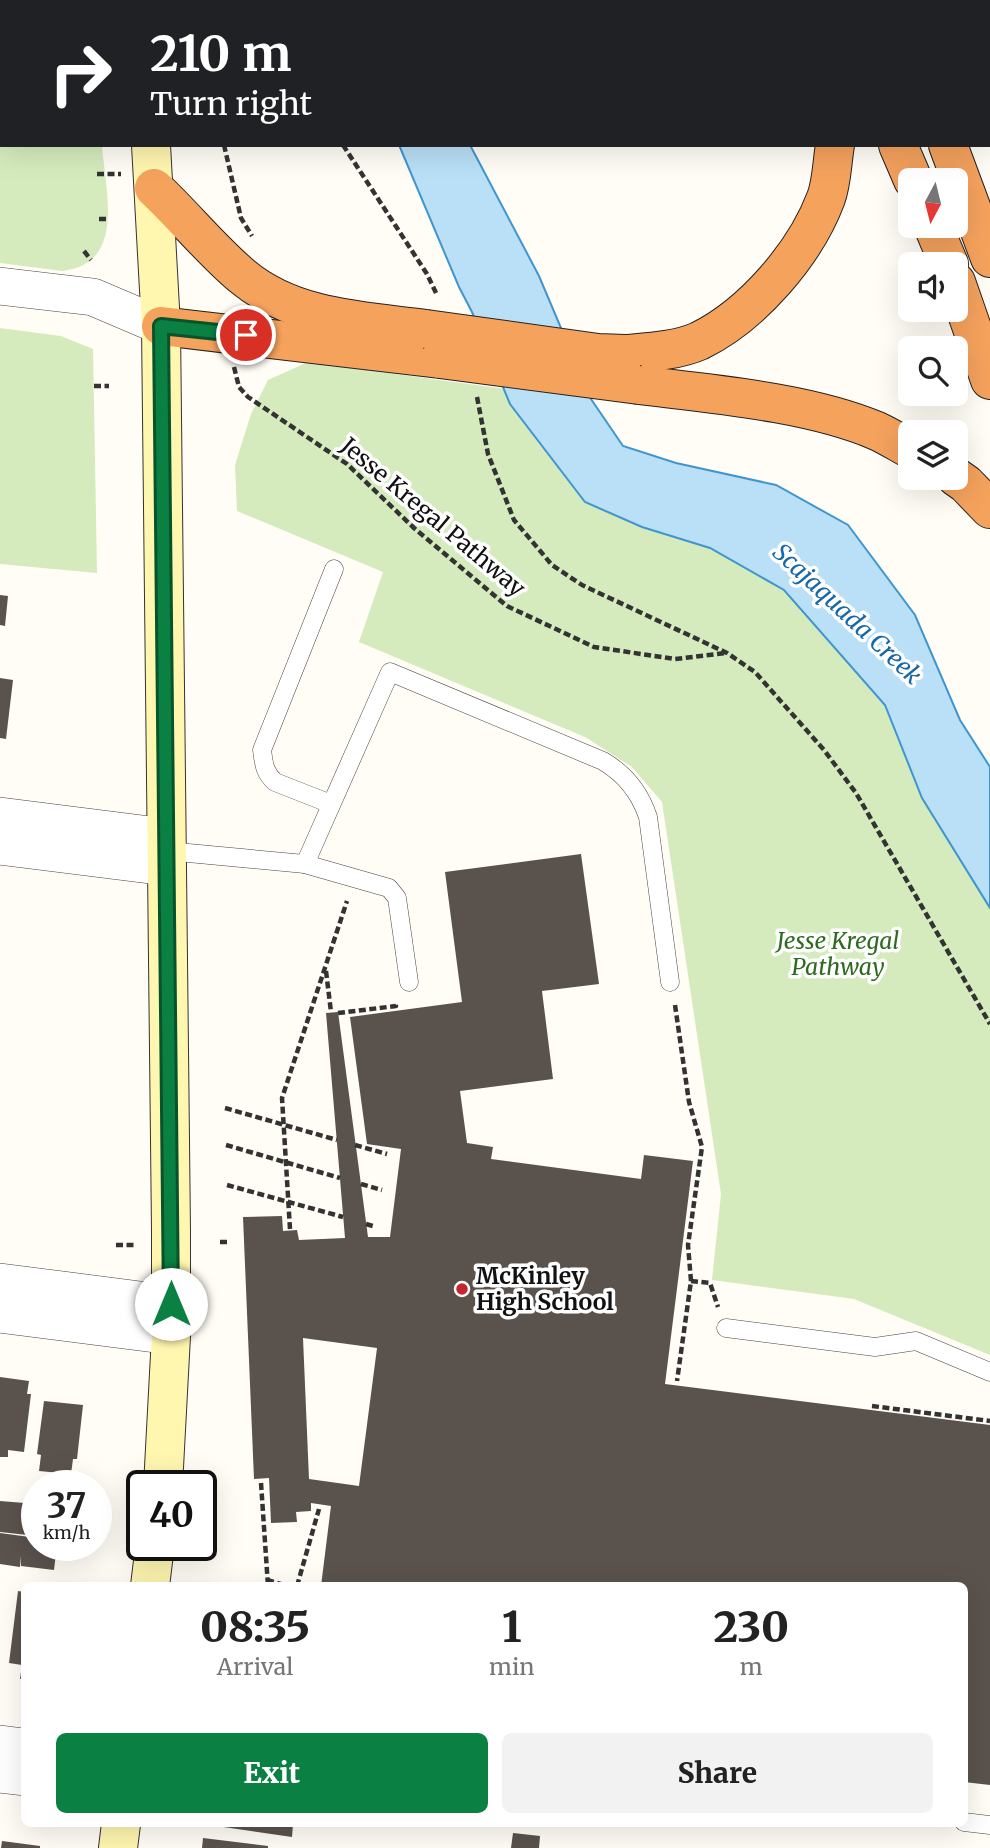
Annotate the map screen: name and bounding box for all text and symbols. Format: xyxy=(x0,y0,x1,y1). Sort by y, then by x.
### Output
text: 210 m xyxy=(150,23,291,84)
icon: right xyxy=(35,28,126,119)
text: Turn right xyxy=(150,84,312,124)
north arrow xyxy=(898,168,968,238)
map controls xyxy=(898,168,968,490)
button: sound xyxy=(898,252,968,322)
pin xyxy=(216,305,276,365)
icon: arrive xyxy=(227,316,265,354)
button: search xyxy=(898,336,968,406)
button: layers xyxy=(898,420,968,490)
street label: Jesse Kregal Pathway xyxy=(334,430,532,603)
water label: Scajaquada Creek xyxy=(766,537,928,691)
park label: Jesse Kregal Pathway xyxy=(774,926,899,981)
place label: McKinley High School xyxy=(476,1261,614,1316)
position arrow xyxy=(134,1267,208,1341)
marker: McKinley High School xyxy=(454,1281,470,1297)
speed limit sign: 40 xyxy=(126,1470,217,1561)
text: 37 xyxy=(47,1484,86,1528)
text: km/h xyxy=(43,1521,90,1544)
text: 08:35 xyxy=(200,1601,310,1653)
text: 1 xyxy=(502,1601,522,1653)
text: 230 xyxy=(714,1601,789,1653)
text: Arrival xyxy=(217,1652,293,1681)
text: min xyxy=(489,1652,535,1681)
text: m xyxy=(740,1652,763,1681)
button: Exit xyxy=(56,1733,488,1813)
button: Share xyxy=(502,1733,933,1813)

